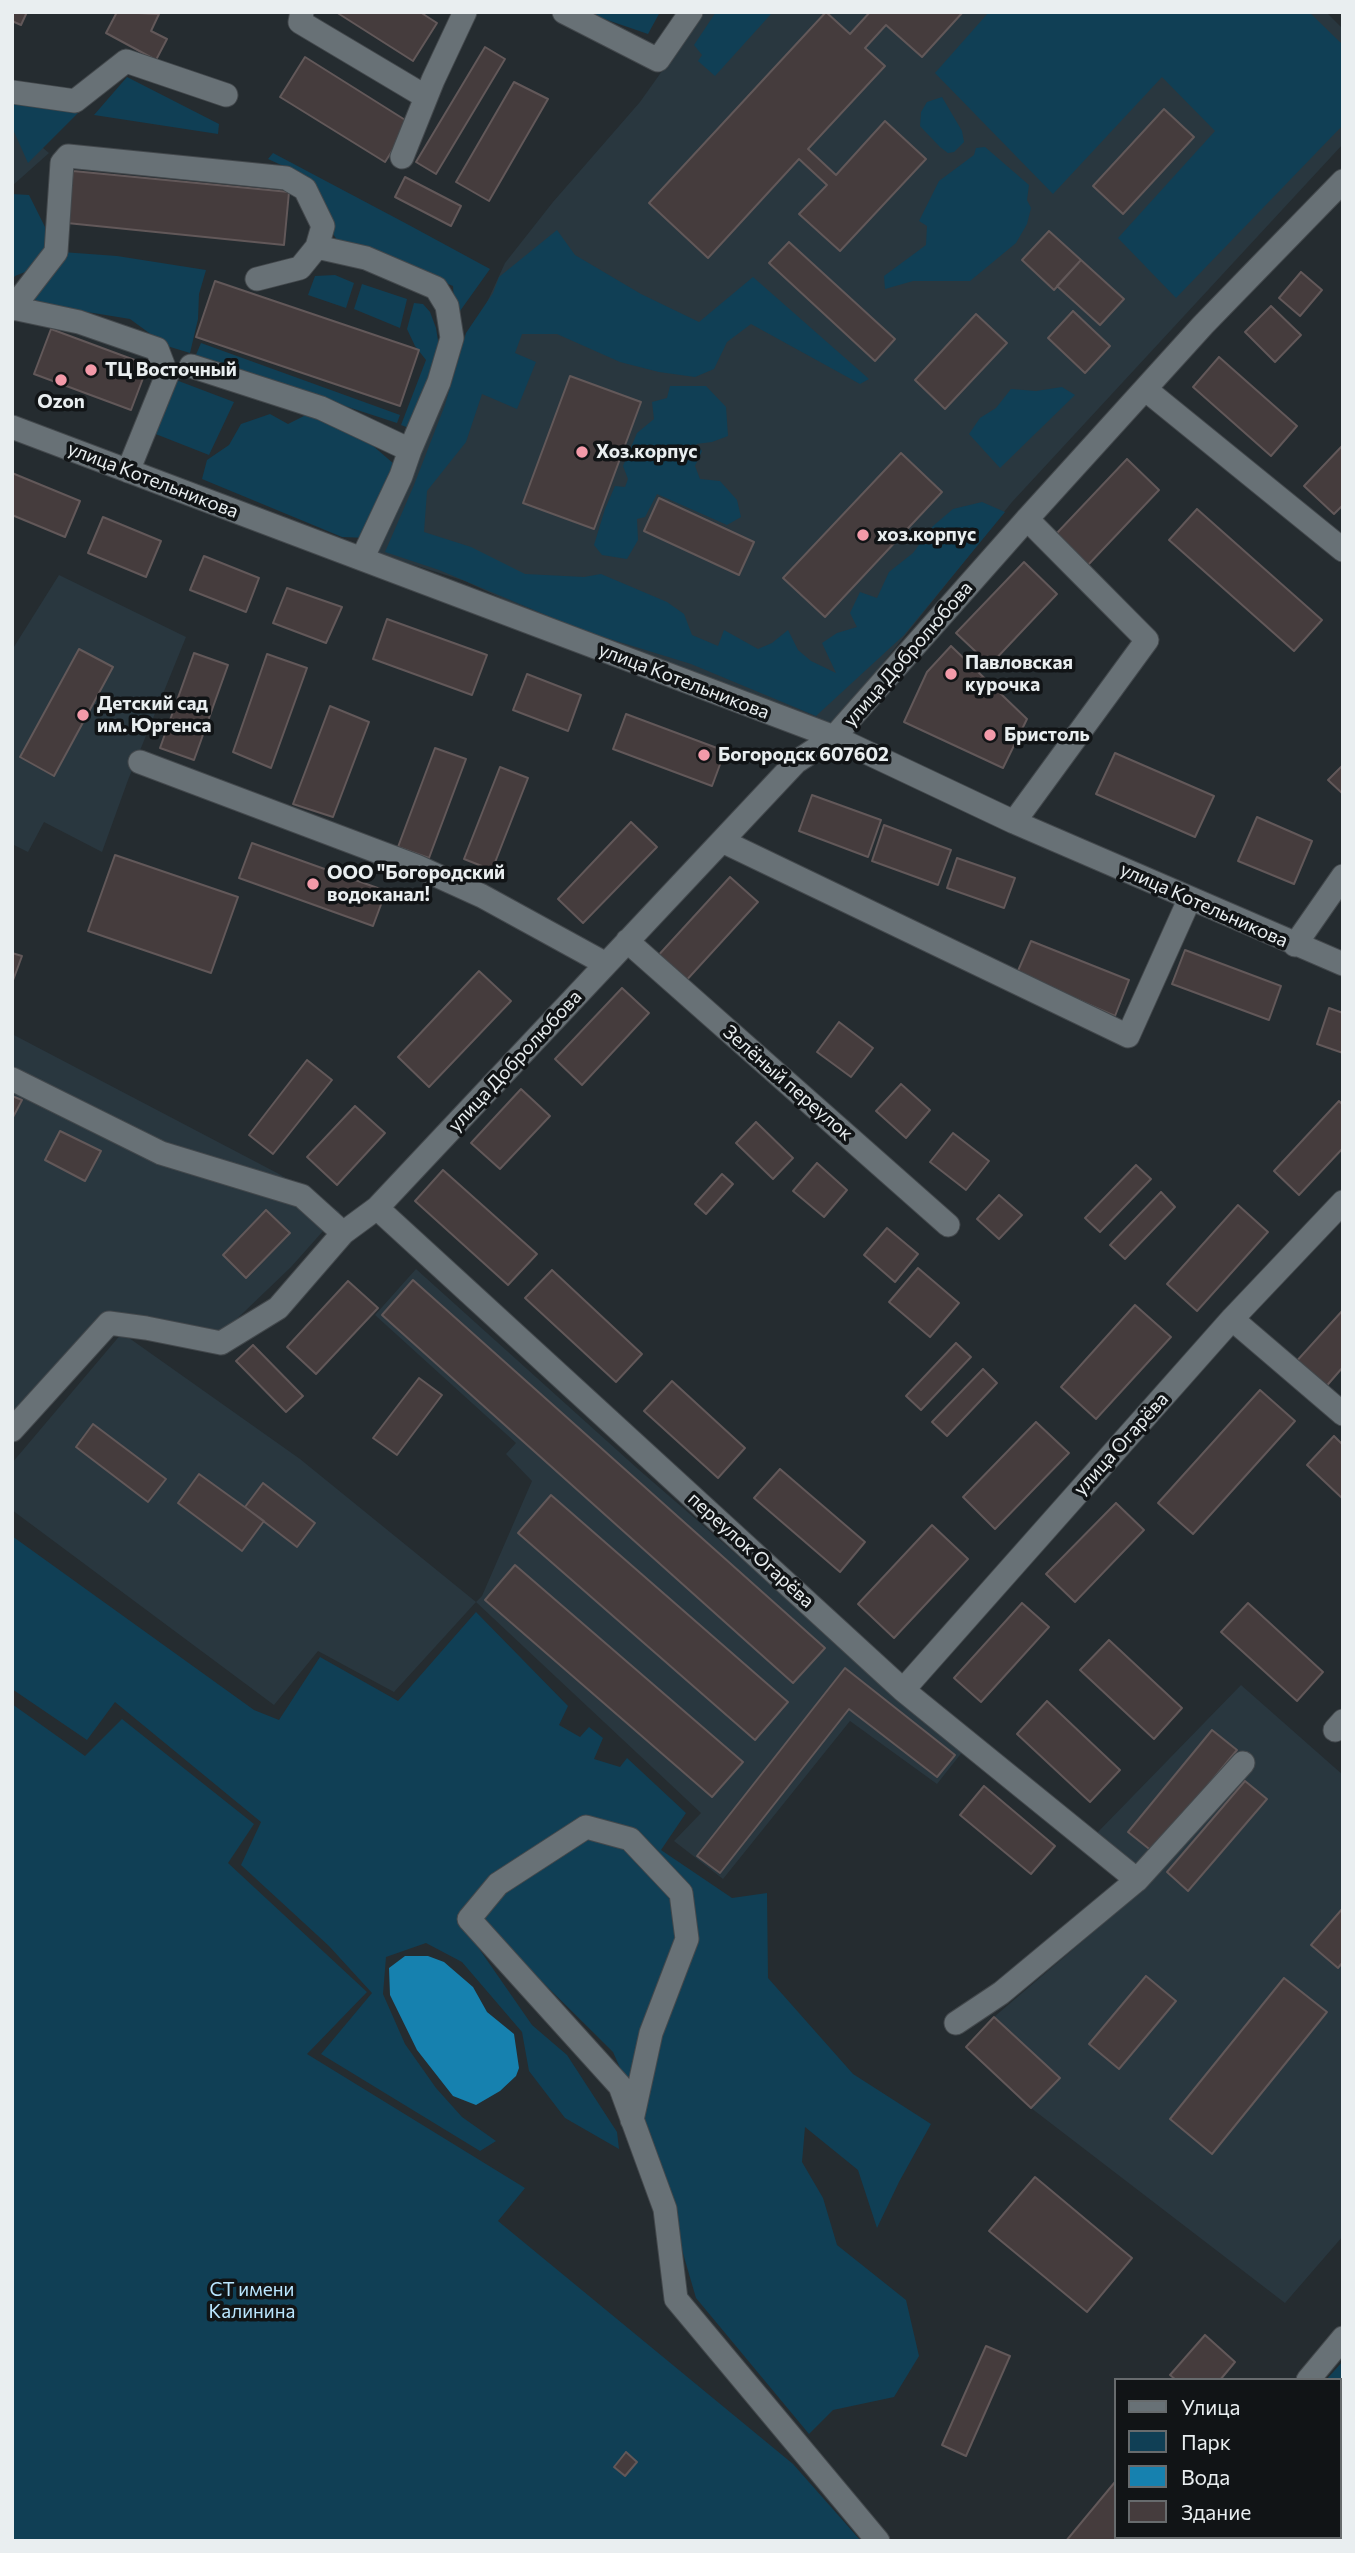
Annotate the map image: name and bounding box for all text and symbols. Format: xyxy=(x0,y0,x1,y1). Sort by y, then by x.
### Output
place label: ТЦ Восточный xyxy=(105,359,237,381)
marker: ТЦ Восточный xyxy=(83,362,99,378)
marker: Ozon xyxy=(53,372,69,388)
place label: Ozon xyxy=(37,391,85,413)
street label: улица Котельникова xyxy=(64,437,242,523)
place label: Хоз.корпус xyxy=(596,441,697,463)
marker: Хоз.корпус xyxy=(574,444,590,460)
place label: хоз.корпус xyxy=(877,524,976,546)
marker: хоз.корпус xyxy=(855,527,871,543)
street label: улица Добролюбова xyxy=(839,577,977,731)
street label: улица Котельникова xyxy=(595,638,773,724)
place label: Павловская курочка xyxy=(965,652,1073,696)
marker: Павловская курочка xyxy=(943,666,959,682)
place label: Детский сад им. Юргенса xyxy=(97,693,211,737)
marker: Детский сад им. Юргенса xyxy=(75,707,91,723)
place label: Бристоль xyxy=(1004,724,1090,746)
marker: Бристоль xyxy=(982,727,998,743)
place label: Богородск 607602 xyxy=(718,744,889,766)
marker: Богородск 607602 xyxy=(696,747,712,763)
street label: улица Котельникова xyxy=(1117,858,1291,952)
place label: ООО "Богородский водоканал! xyxy=(327,862,505,906)
marker: ООО "Богородский водоканал! xyxy=(305,876,321,892)
street label: улица Добролюбова xyxy=(444,986,586,1136)
street label: Зелёный переулок xyxy=(718,1020,858,1146)
street label: улица Огарёва xyxy=(1069,1388,1173,1500)
street label: переулок Огарёва xyxy=(683,1487,819,1613)
park label: СТ имени Калинина xyxy=(209,2279,295,2323)
legend xyxy=(1114,2378,1341,2539)
text: Улица xyxy=(1181,2394,1240,2419)
text: Парк xyxy=(1181,2429,1231,2454)
text: Вода xyxy=(1181,2464,1230,2489)
text: Здание xyxy=(1181,2499,1251,2524)

